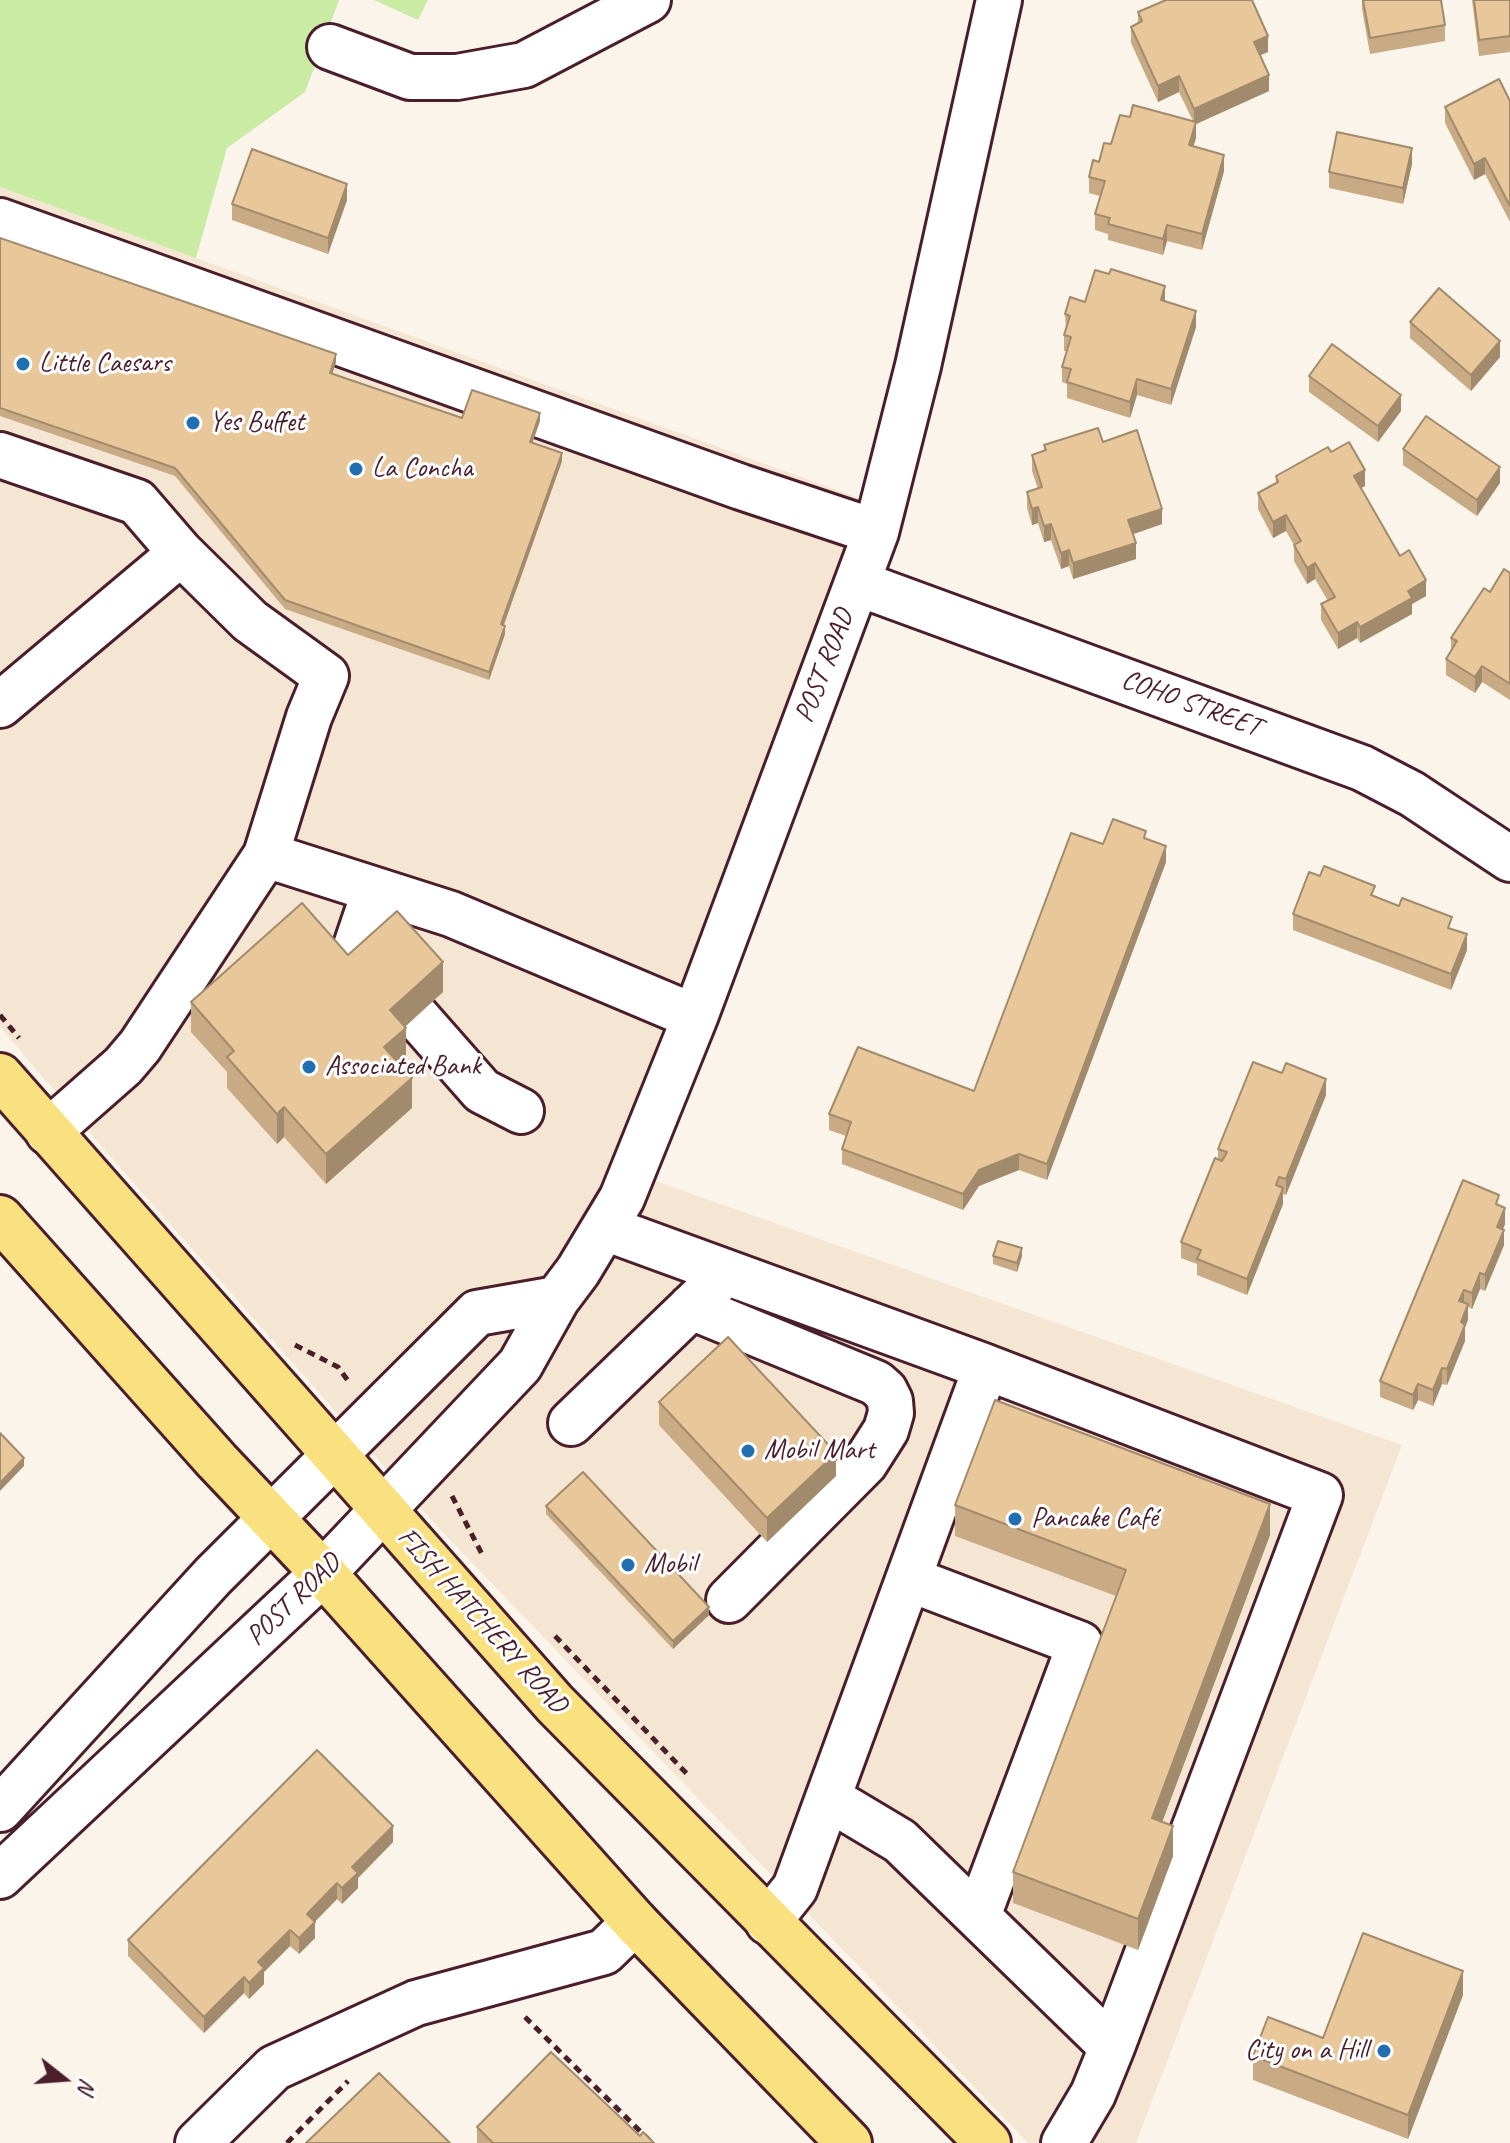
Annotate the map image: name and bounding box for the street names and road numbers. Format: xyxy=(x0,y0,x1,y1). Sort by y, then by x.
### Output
street label: POST ROAD xyxy=(788,605,862,727)
street label: COHO STREET xyxy=(1117,663,1265,745)
street label: FISH HATCHERY ROAD xyxy=(390,1521,574,1721)
street label: POST ROAD xyxy=(240,1547,348,1653)

